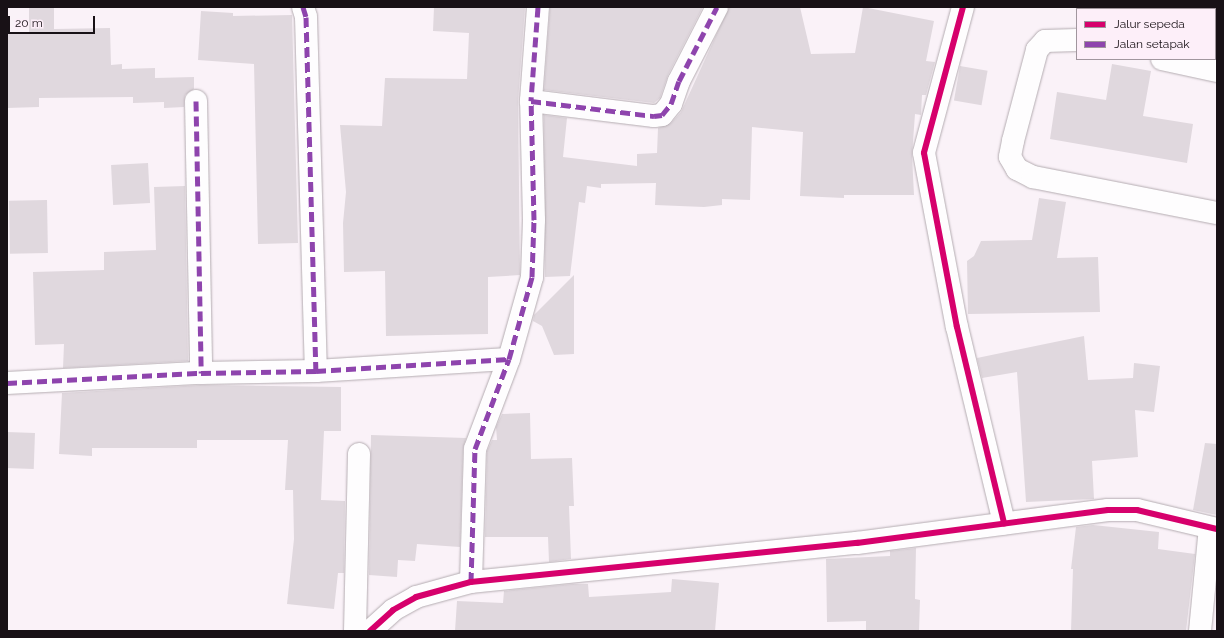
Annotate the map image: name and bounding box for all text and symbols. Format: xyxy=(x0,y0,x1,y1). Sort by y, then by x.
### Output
scale bar xyxy=(10,8,97,34)
legend xyxy=(1076,8,1216,60)
text: 20 m xyxy=(15,16,43,30)
text: Jalur sepeda xyxy=(1114,17,1185,31)
text: Jalan setapak xyxy=(1114,37,1190,51)

